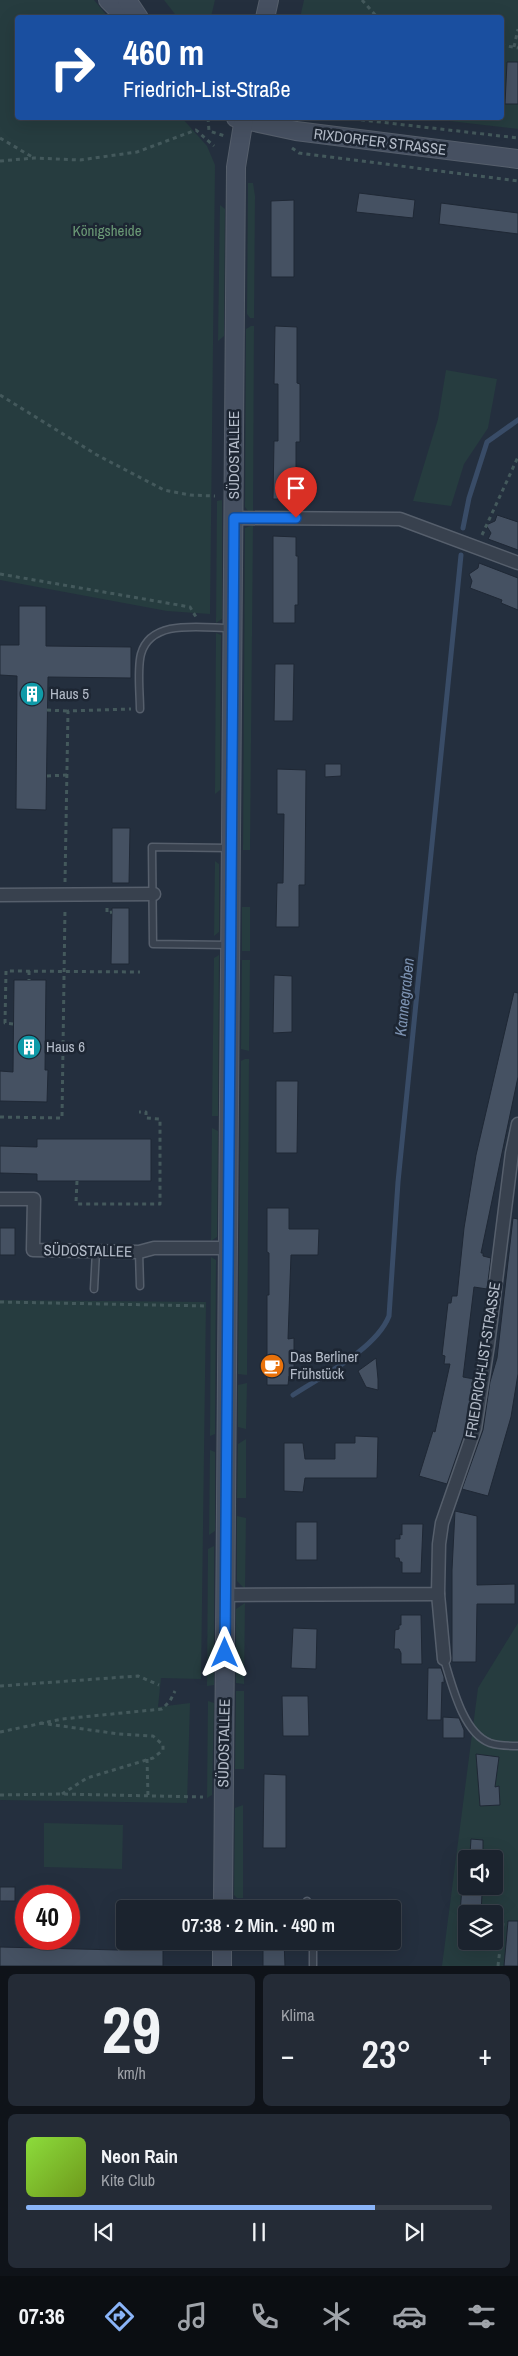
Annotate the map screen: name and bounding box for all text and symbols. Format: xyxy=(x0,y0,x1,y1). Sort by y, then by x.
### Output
text: 460 m xyxy=(123,29,204,76)
icon: right xyxy=(40,35,105,100)
text: Friedrich-List-Straße xyxy=(123,74,290,104)
street label: RIXDORFER STRASSE xyxy=(313,123,447,160)
park label: Königsheide xyxy=(72,220,142,241)
street label: SÜDOSTALLEE xyxy=(223,411,244,499)
pin xyxy=(275,467,317,518)
icon: arrive xyxy=(282,474,310,502)
building icon: Haus 5 xyxy=(19,681,45,707)
place label: Haus 5 xyxy=(50,683,89,704)
water label: Kannegraben xyxy=(389,957,419,1037)
building icon: Haus 6 xyxy=(16,1034,42,1060)
place label: Haus 6 xyxy=(46,1036,85,1057)
street label: SÜDOSTALLEE xyxy=(44,1239,133,1262)
street label: FRIEDRICH-LIST-STRASSE xyxy=(460,1280,505,1440)
place label: Das Berliner Frühstück xyxy=(290,1346,358,1384)
cafe icon: Das Berliner Frühstück xyxy=(259,1353,285,1379)
position arrow xyxy=(198,1626,250,1678)
street label: SÜDOSTALLEE xyxy=(212,1698,235,1787)
map controls xyxy=(458,1850,503,1950)
button: sound xyxy=(458,1850,503,1895)
speed limit sign: 40 xyxy=(15,1885,80,1950)
button: layers xyxy=(458,1905,503,1950)
text: 07:38 · 2 Min. · 490 m xyxy=(182,1912,335,1938)
text: 29 xyxy=(102,1986,161,2073)
text: Klima xyxy=(281,2004,315,2026)
text: 23° xyxy=(362,2029,411,2080)
text: − xyxy=(281,2036,294,2074)
text: + xyxy=(479,2036,492,2074)
text: km/h xyxy=(117,2062,146,2084)
text: Neon Rain xyxy=(101,2143,178,2169)
text: Kite Club xyxy=(101,2169,155,2191)
icon: previous xyxy=(90,2218,118,2246)
icon: pause xyxy=(245,2218,273,2246)
icon: next xyxy=(400,2218,428,2246)
icon: directions xyxy=(102,2299,137,2334)
icon: music xyxy=(175,2299,210,2334)
icon: phone xyxy=(247,2299,282,2334)
icon: climate xyxy=(319,2299,354,2334)
icon: car xyxy=(392,2299,427,2334)
icon: filters xyxy=(464,2299,499,2334)
text: 07:36 xyxy=(19,2301,65,2331)

